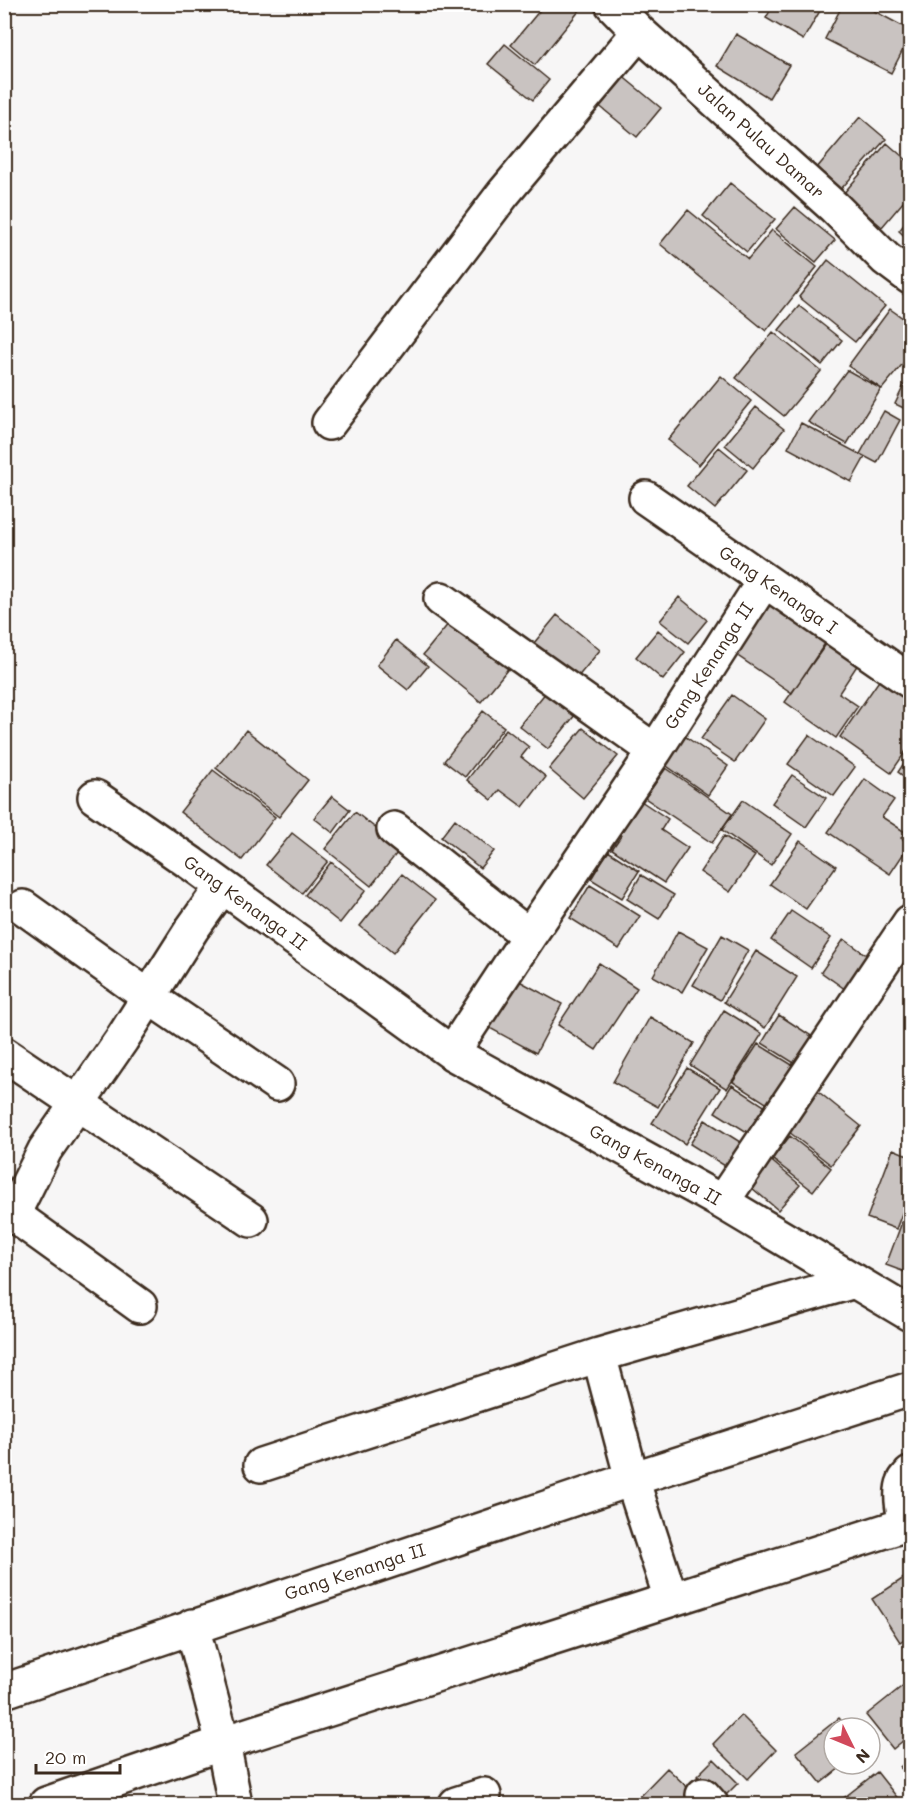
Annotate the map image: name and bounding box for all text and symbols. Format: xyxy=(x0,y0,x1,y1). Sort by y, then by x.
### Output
street label: Jalan Pulau Damar xyxy=(693,77,830,204)
street label: Gang Kenanga I xyxy=(715,539,843,639)
street label: Gang Kenanga II xyxy=(658,597,758,734)
street label: Gang Kenanga II xyxy=(179,849,312,955)
street label: Gang Kenanga II xyxy=(585,1118,726,1210)
street label: Gang Kenanga II xyxy=(281,1537,428,1605)
north arrow xyxy=(822,1716,882,1776)
scale bar xyxy=(36,1737,120,1775)
text: 20 m xyxy=(45,1745,86,1769)
text: N xyxy=(852,1745,875,1768)

